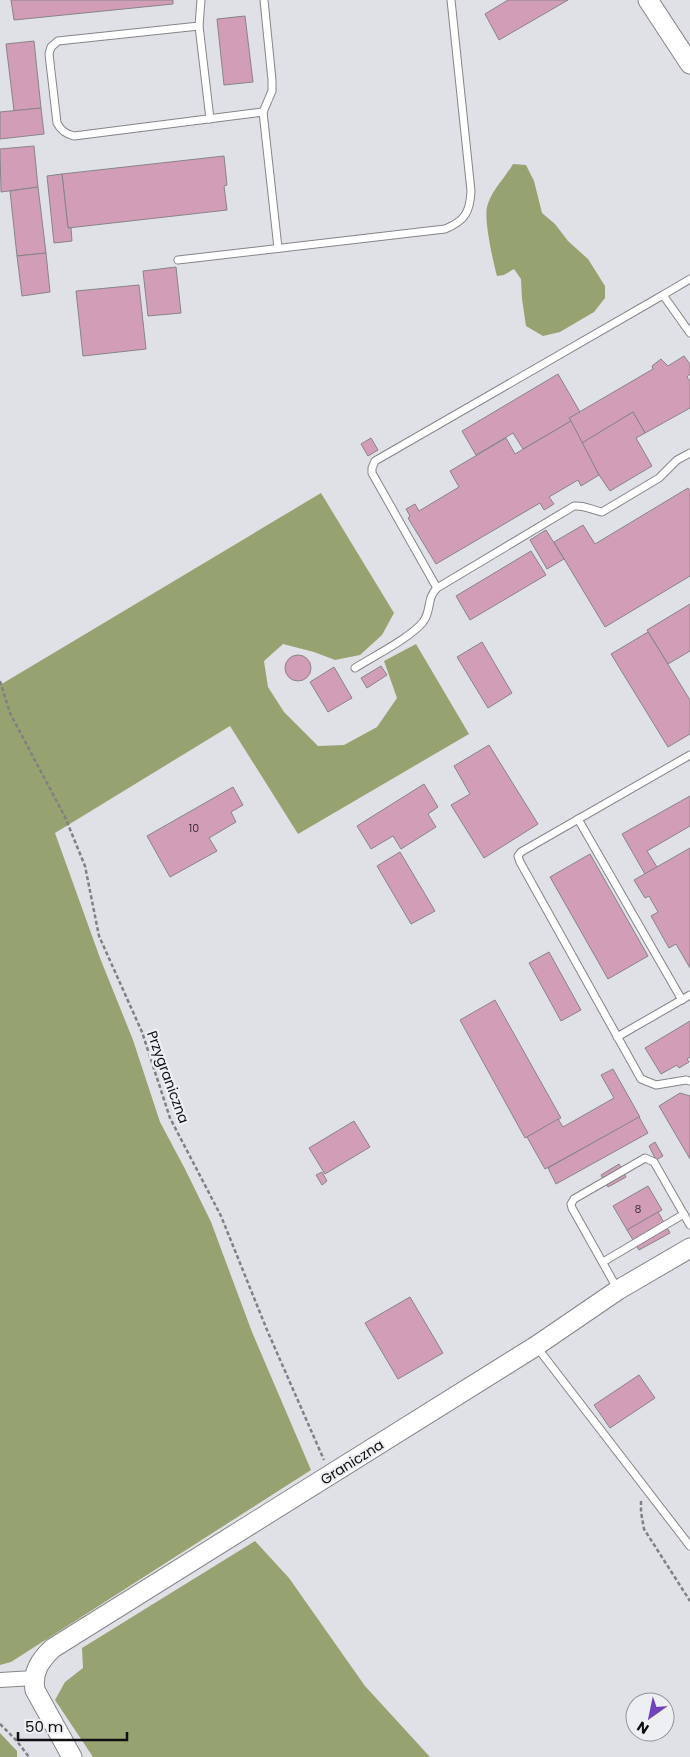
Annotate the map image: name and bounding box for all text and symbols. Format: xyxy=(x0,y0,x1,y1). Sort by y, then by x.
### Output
house number: 10 xyxy=(189,820,199,836)
street label: Przygraniczna xyxy=(142,1028,194,1126)
house number: 8 xyxy=(635,1201,642,1217)
street label: Graniczna xyxy=(316,1435,388,1489)
north arrow xyxy=(625,1692,675,1742)
scale bar xyxy=(18,1710,126,1742)
text: 50 m xyxy=(25,1716,63,1737)
text: N xyxy=(633,1717,653,1739)

